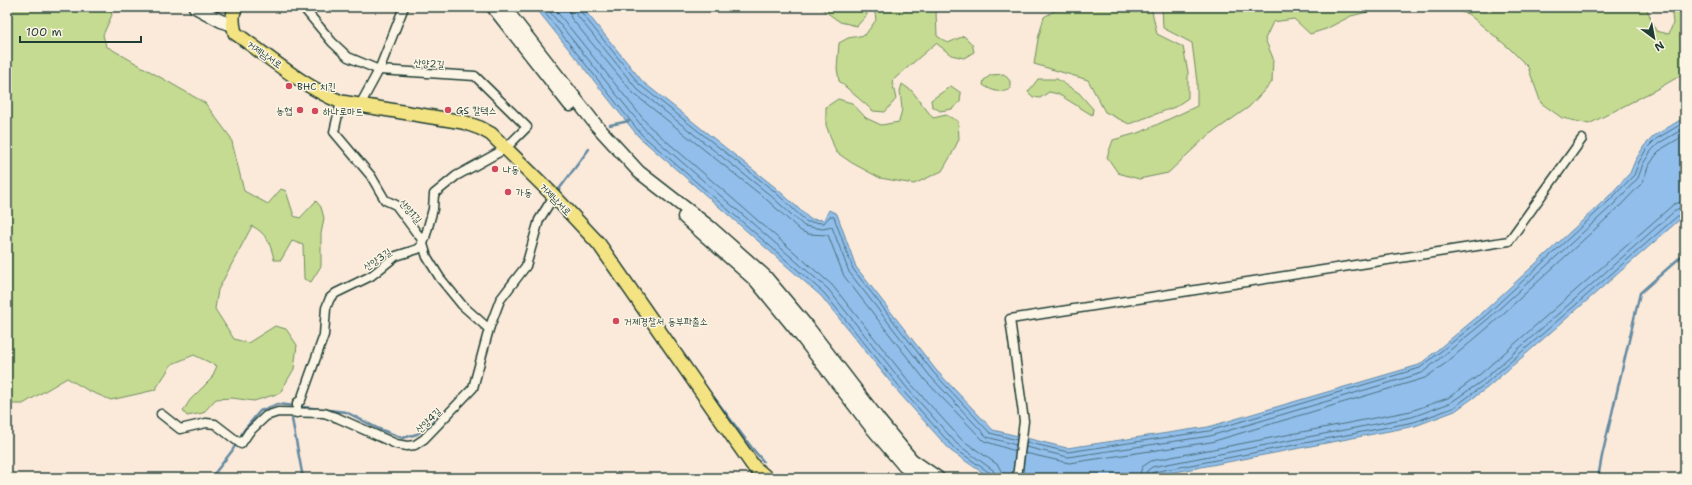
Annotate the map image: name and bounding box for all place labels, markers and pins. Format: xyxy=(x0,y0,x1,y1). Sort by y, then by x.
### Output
place label: BHC 치킨 xyxy=(297,80,336,93)
marker: BHC 치킨 xyxy=(284,81,294,91)
place label: 농협 xyxy=(276,104,292,117)
place label: GS 칼텍스 xyxy=(456,104,497,117)
marker: 농협 xyxy=(295,105,305,115)
place label: 하나로마트 xyxy=(323,105,363,118)
marker: GS 칼텍스 xyxy=(443,105,453,115)
marker: 하나로마트 xyxy=(310,106,320,116)
place label: 나동 xyxy=(503,163,519,176)
marker: 나동 xyxy=(490,164,500,174)
place label: 가동 xyxy=(516,186,532,199)
marker: 가동 xyxy=(503,187,513,197)
place label: 거제경찰서 동부파출소 xyxy=(624,315,708,328)
marker: 거제경찰서 동부파출소 xyxy=(611,316,621,326)

